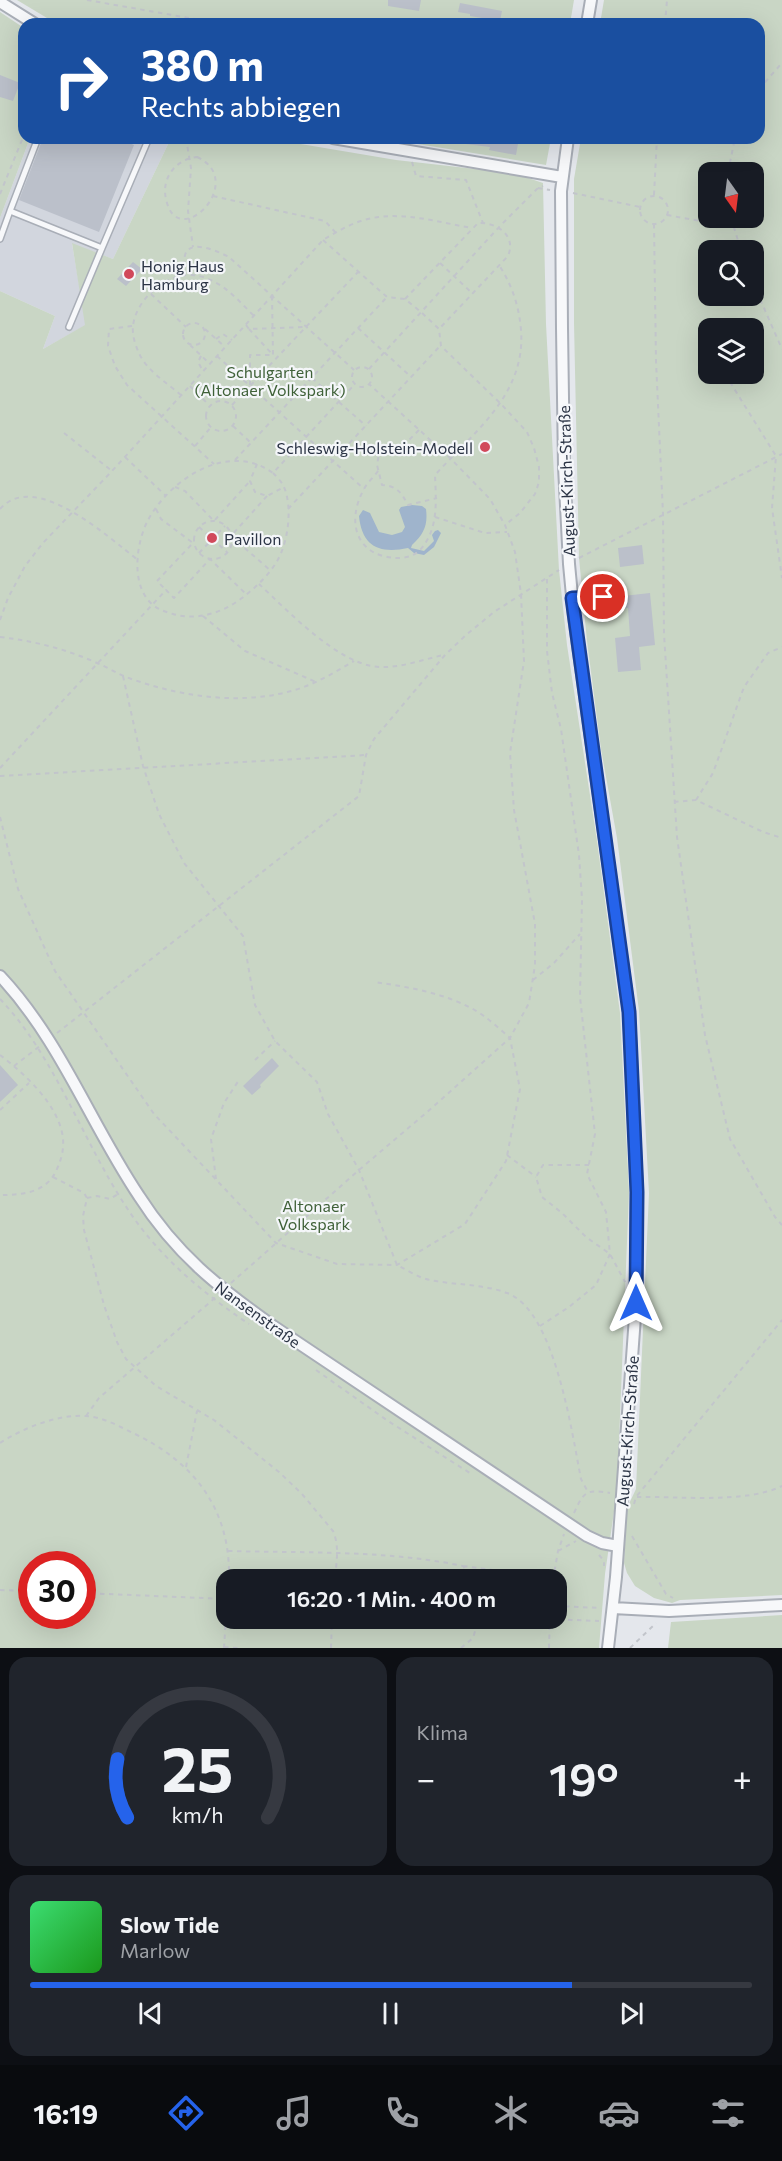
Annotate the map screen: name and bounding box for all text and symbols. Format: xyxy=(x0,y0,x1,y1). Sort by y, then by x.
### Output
text: 380 m xyxy=(141,38,264,90)
icon: right xyxy=(42,42,120,120)
text: Rechts abbiegen xyxy=(141,90,341,123)
north arrow xyxy=(698,162,764,228)
map controls xyxy=(698,162,764,384)
button: search xyxy=(698,240,764,306)
place label: Honig Haus Hamburg xyxy=(141,256,224,293)
marker: Honig Haus Hamburg xyxy=(122,267,136,281)
button: layers xyxy=(698,318,764,384)
park label: Schulgarten (Altonaer Volkspark) xyxy=(194,362,346,399)
street label: August-Kirch-Straße xyxy=(554,405,578,557)
place label: Schleswig-Holstein-Modell xyxy=(277,438,473,457)
marker: Schleswig-Holstein-Modell xyxy=(478,440,492,454)
place label: Pavillon xyxy=(224,529,281,548)
marker: Pavillon xyxy=(205,531,219,545)
pin xyxy=(577,571,628,622)
icon: arrive xyxy=(586,580,619,613)
park label: Altonaer Volkspark xyxy=(278,1196,350,1233)
position arrow xyxy=(604,1271,668,1335)
street label: Nansenstraße xyxy=(212,1277,304,1351)
street label: August-Kirch-Straße xyxy=(612,1355,642,1507)
speed limit sign: 30 xyxy=(18,1551,96,1629)
text: 16:20 · 1 Min. · 400 m xyxy=(287,1585,496,1612)
text: Klima xyxy=(417,1720,468,1744)
text: 25 xyxy=(162,1729,234,1805)
text: 19° xyxy=(549,1750,619,1805)
text: − xyxy=(417,1757,435,1798)
text: + xyxy=(733,1757,752,1798)
text: km/h xyxy=(172,1802,224,1828)
text: Slow Tide xyxy=(120,1911,219,1938)
text: Marlow xyxy=(120,1938,190,1962)
icon: previous xyxy=(134,1997,167,2030)
icon: pause xyxy=(374,1997,407,2030)
icon: next xyxy=(615,1997,648,2030)
icon: directions xyxy=(165,2092,207,2134)
icon: music xyxy=(273,2092,315,2134)
icon: phone xyxy=(381,2092,423,2134)
icon: climate xyxy=(490,2092,532,2134)
icon: car xyxy=(598,2092,640,2134)
icon: filters xyxy=(707,2092,749,2134)
text: 16:19 xyxy=(33,2097,98,2130)

